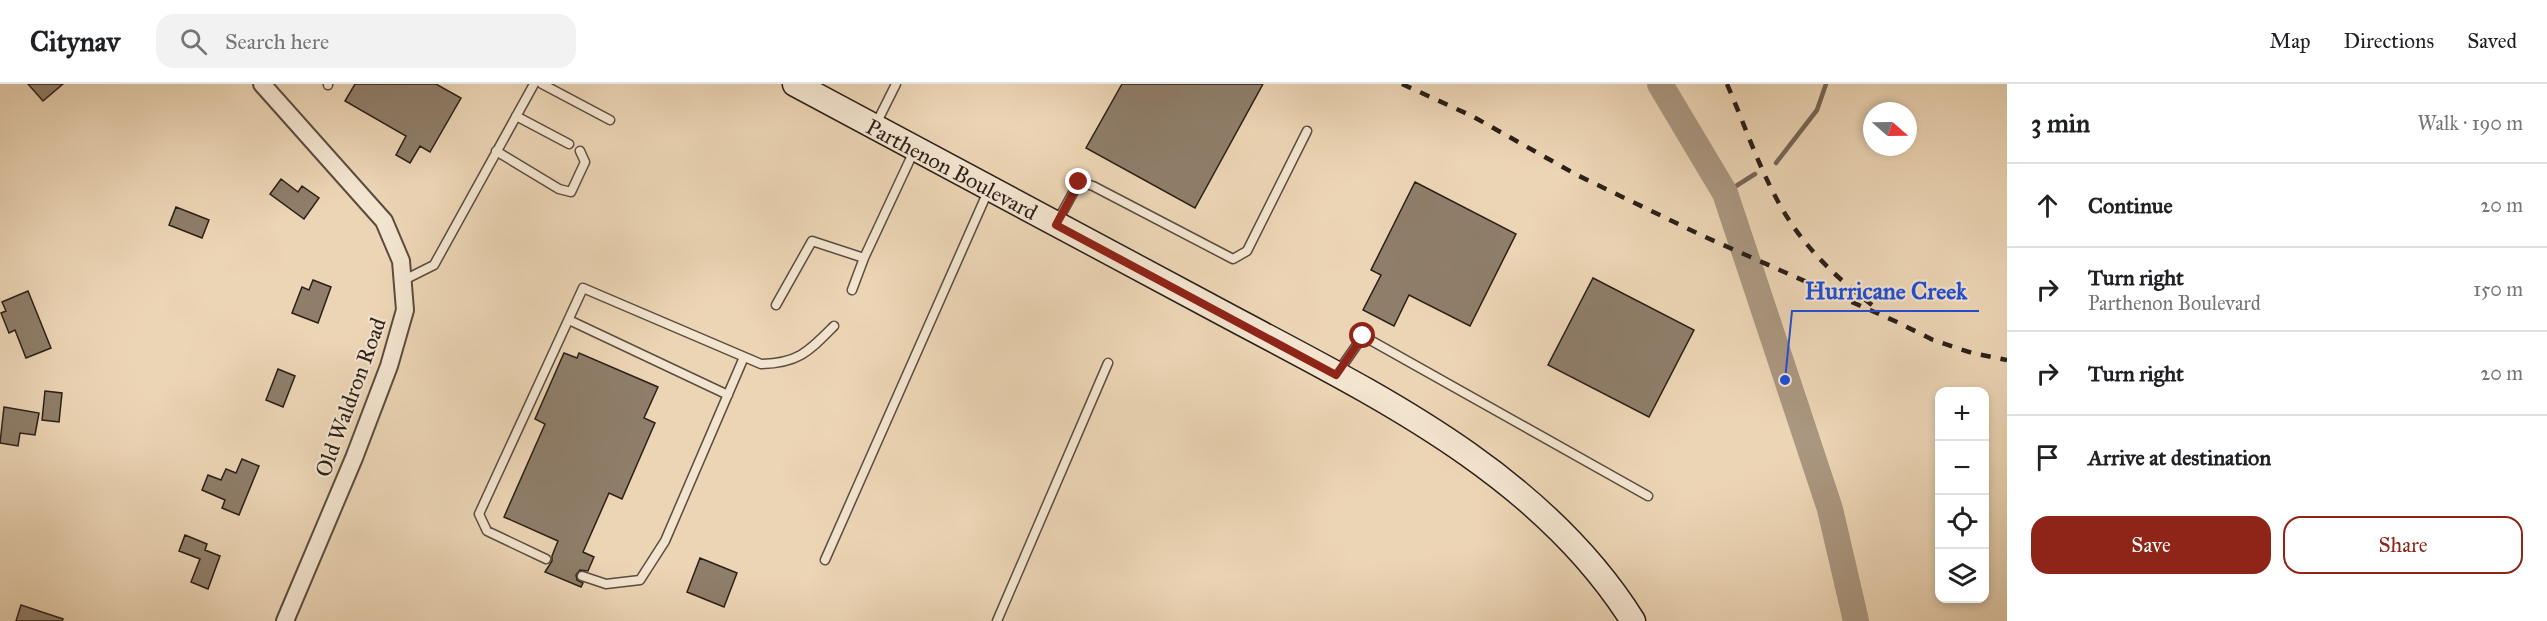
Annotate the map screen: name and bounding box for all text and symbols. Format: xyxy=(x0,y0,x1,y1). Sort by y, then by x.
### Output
search box xyxy=(156,14,576,68)
text: Citynav xyxy=(30,24,120,59)
icon: search xyxy=(177,25,210,58)
text: Search here xyxy=(225,28,329,55)
text: Map xyxy=(2270,28,2311,54)
text: Directions xyxy=(2344,28,2434,54)
text: Saved xyxy=(2467,28,2517,54)
north arrow xyxy=(1863,102,1917,156)
text: 3 min xyxy=(2031,107,2090,139)
text: Walk · 190 m xyxy=(2418,111,2523,135)
street label: Parthenon Boulevard xyxy=(861,113,1042,226)
route end xyxy=(1065,168,1091,194)
icon: ahead xyxy=(2031,189,2064,222)
text: Continue xyxy=(2088,192,2173,219)
text: 20 m xyxy=(2480,193,2523,217)
text: Turn right xyxy=(2088,264,2184,291)
callout: Hurricane Creek xyxy=(1792,269,1979,311)
icon: right xyxy=(2031,273,2064,306)
text: Hurricane Creek xyxy=(1805,276,1968,306)
text: 150 m xyxy=(2473,277,2523,301)
text: Parthenon Boulevard xyxy=(2088,291,2261,315)
street label: Old Waldron Road xyxy=(309,314,392,480)
route start xyxy=(1349,322,1375,348)
icon: right xyxy=(2031,357,2064,390)
text: Turn right xyxy=(2088,360,2184,387)
text: 20 m xyxy=(2480,361,2523,385)
map controls xyxy=(1935,387,1989,603)
button: + xyxy=(1935,387,1989,441)
button: − xyxy=(1935,441,1989,495)
icon: arrive xyxy=(2031,441,2064,474)
text: Arrive at destination xyxy=(2088,444,2271,471)
button: locate xyxy=(1935,495,1989,549)
button: Save xyxy=(2031,516,2271,574)
button: Share xyxy=(2283,516,2523,574)
button: layers xyxy=(1935,549,1989,603)

